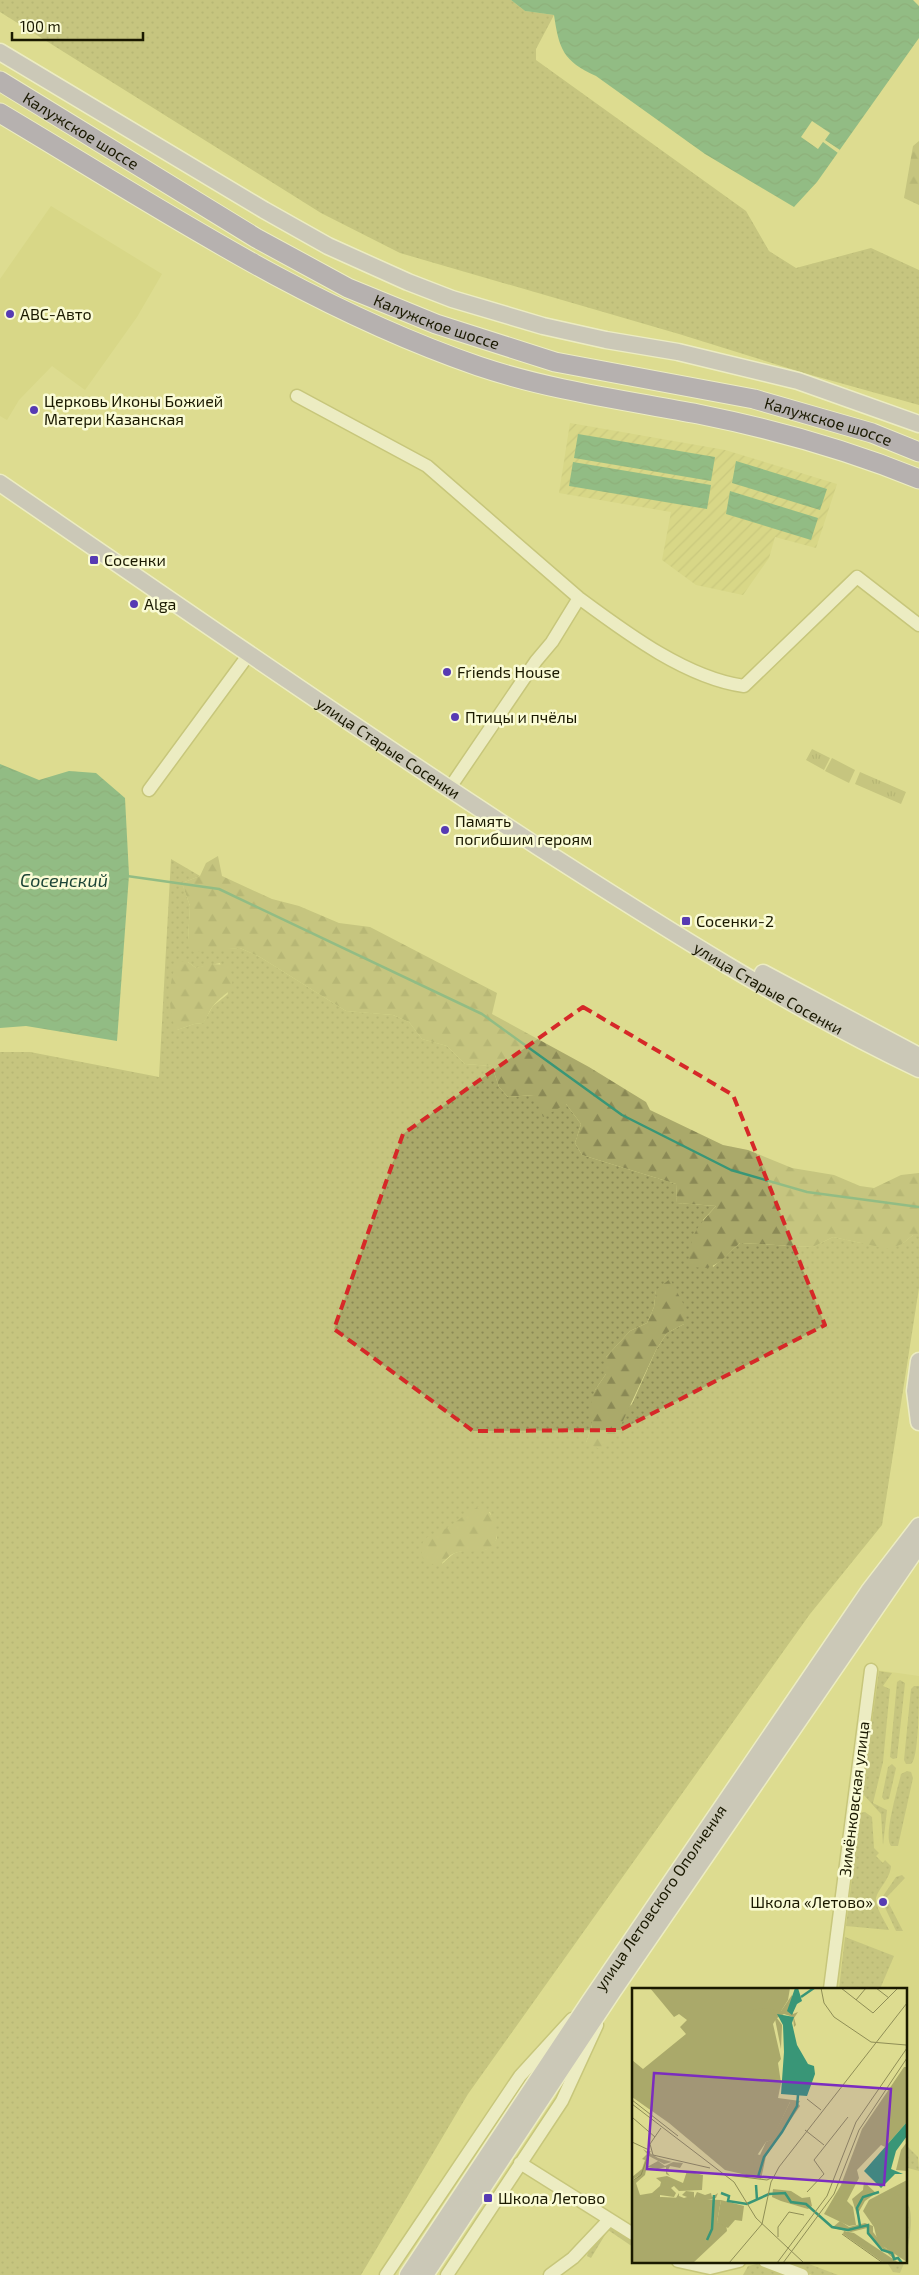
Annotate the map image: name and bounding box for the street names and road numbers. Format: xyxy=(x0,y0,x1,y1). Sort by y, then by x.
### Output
street label: Калужское шоссе xyxy=(20,88,143,173)
street label: Калужское шоссе xyxy=(371,290,502,353)
street label: Калужское шоссе xyxy=(762,393,895,449)
street label: улица Старые Сосенки xyxy=(312,692,464,802)
street label: улица Старые Сосенки xyxy=(690,937,847,1038)
street label: Зимёнковская улица xyxy=(835,1720,873,1878)
street label: улица Летовского Ополчения xyxy=(590,1801,730,1994)

